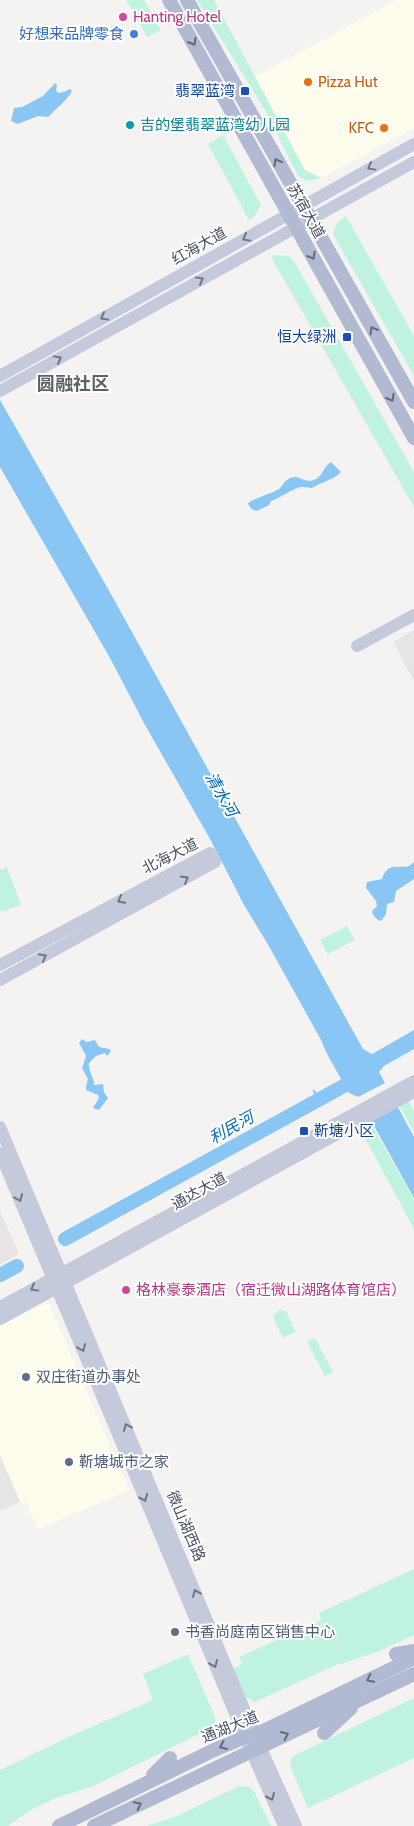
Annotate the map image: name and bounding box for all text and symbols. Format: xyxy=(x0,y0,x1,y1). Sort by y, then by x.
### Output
place label: Hanting Hotel xyxy=(133,8,222,26)
marker: Hanting Hotel xyxy=(117,11,129,23)
place label: 好想来品牌零食 xyxy=(19,25,124,43)
marker: 好想来品牌零食 xyxy=(128,28,140,40)
one-way arrow xyxy=(187,37,197,46)
place label: Pizza Hut xyxy=(318,73,378,91)
marker: Pizza Hut xyxy=(302,76,314,88)
place label: 翡翠蓝湾 xyxy=(175,82,235,100)
marker: 翡翠蓝湾 xyxy=(239,85,251,97)
place label: 吉的堡翡翠蓝湾幼儿园 xyxy=(140,116,290,134)
marker: 吉的堡翡翠蓝湾幼儿园 xyxy=(124,119,136,131)
place label: KFC xyxy=(349,119,374,137)
marker: KFC xyxy=(378,122,390,134)
one-way arrow xyxy=(273,159,283,168)
one-way arrow xyxy=(368,161,377,171)
street label: 苏宿大道 xyxy=(284,180,328,242)
street label: 红海大道 xyxy=(168,224,230,268)
one-way arrow xyxy=(242,231,251,241)
one-way arrow xyxy=(306,251,316,260)
one-way arrow xyxy=(195,277,204,287)
one-way arrow xyxy=(101,311,110,321)
one-way arrow xyxy=(369,326,379,335)
place label: 恒大绿洲 xyxy=(277,328,337,346)
marker: 恒大绿洲 xyxy=(341,331,353,343)
one-way arrow xyxy=(53,355,62,365)
district label: 圆融社区 xyxy=(37,373,109,395)
one-way arrow xyxy=(385,393,395,402)
water label: 清水河 xyxy=(201,769,243,822)
street label: 北海大道 xyxy=(139,834,201,878)
one-way arrow xyxy=(180,875,189,885)
one-way arrow xyxy=(117,894,126,904)
one-way arrow xyxy=(37,953,46,963)
water label: 利民河 xyxy=(206,1106,259,1147)
place label: 靳塘小区 xyxy=(314,1122,374,1140)
marker: 靳塘小区 xyxy=(298,1125,310,1137)
street label: 通达大道 xyxy=(168,1169,230,1213)
one-way arrow xyxy=(13,1193,23,1202)
place label: 格林豪泰酒店（宿迁微山湖路体育馆店） xyxy=(136,1281,406,1299)
one-way arrow xyxy=(30,1282,39,1292)
marker: 格林豪泰酒店（宿迁微山湖路体育馆店） xyxy=(120,1284,132,1296)
one-way arrow xyxy=(76,1343,86,1352)
place label: 双庄街道办事处 xyxy=(36,1368,141,1386)
marker: 双庄街道办事处 xyxy=(20,1371,32,1383)
one-way arrow xyxy=(122,1423,133,1432)
place label: 靳塘城市之家 xyxy=(79,1453,169,1471)
marker: 靳塘城市之家 xyxy=(63,1456,75,1468)
street label: 微山湖西路 xyxy=(163,1488,209,1564)
one-way arrow xyxy=(138,1493,149,1502)
one-way arrow xyxy=(192,1589,203,1598)
place label: 书香尚庭南区销售中心 xyxy=(185,1623,335,1641)
marker: 书香尚庭南区销售中心 xyxy=(169,1626,181,1638)
one-way arrow xyxy=(208,1659,218,1668)
one-way arrow xyxy=(366,1673,375,1683)
street label: 通湖大道 xyxy=(199,1707,261,1747)
one-way arrow xyxy=(280,1731,289,1742)
one-way arrow xyxy=(219,1740,228,1751)
one-way arrow xyxy=(265,1792,276,1801)
one-way arrow xyxy=(133,1801,142,1812)

